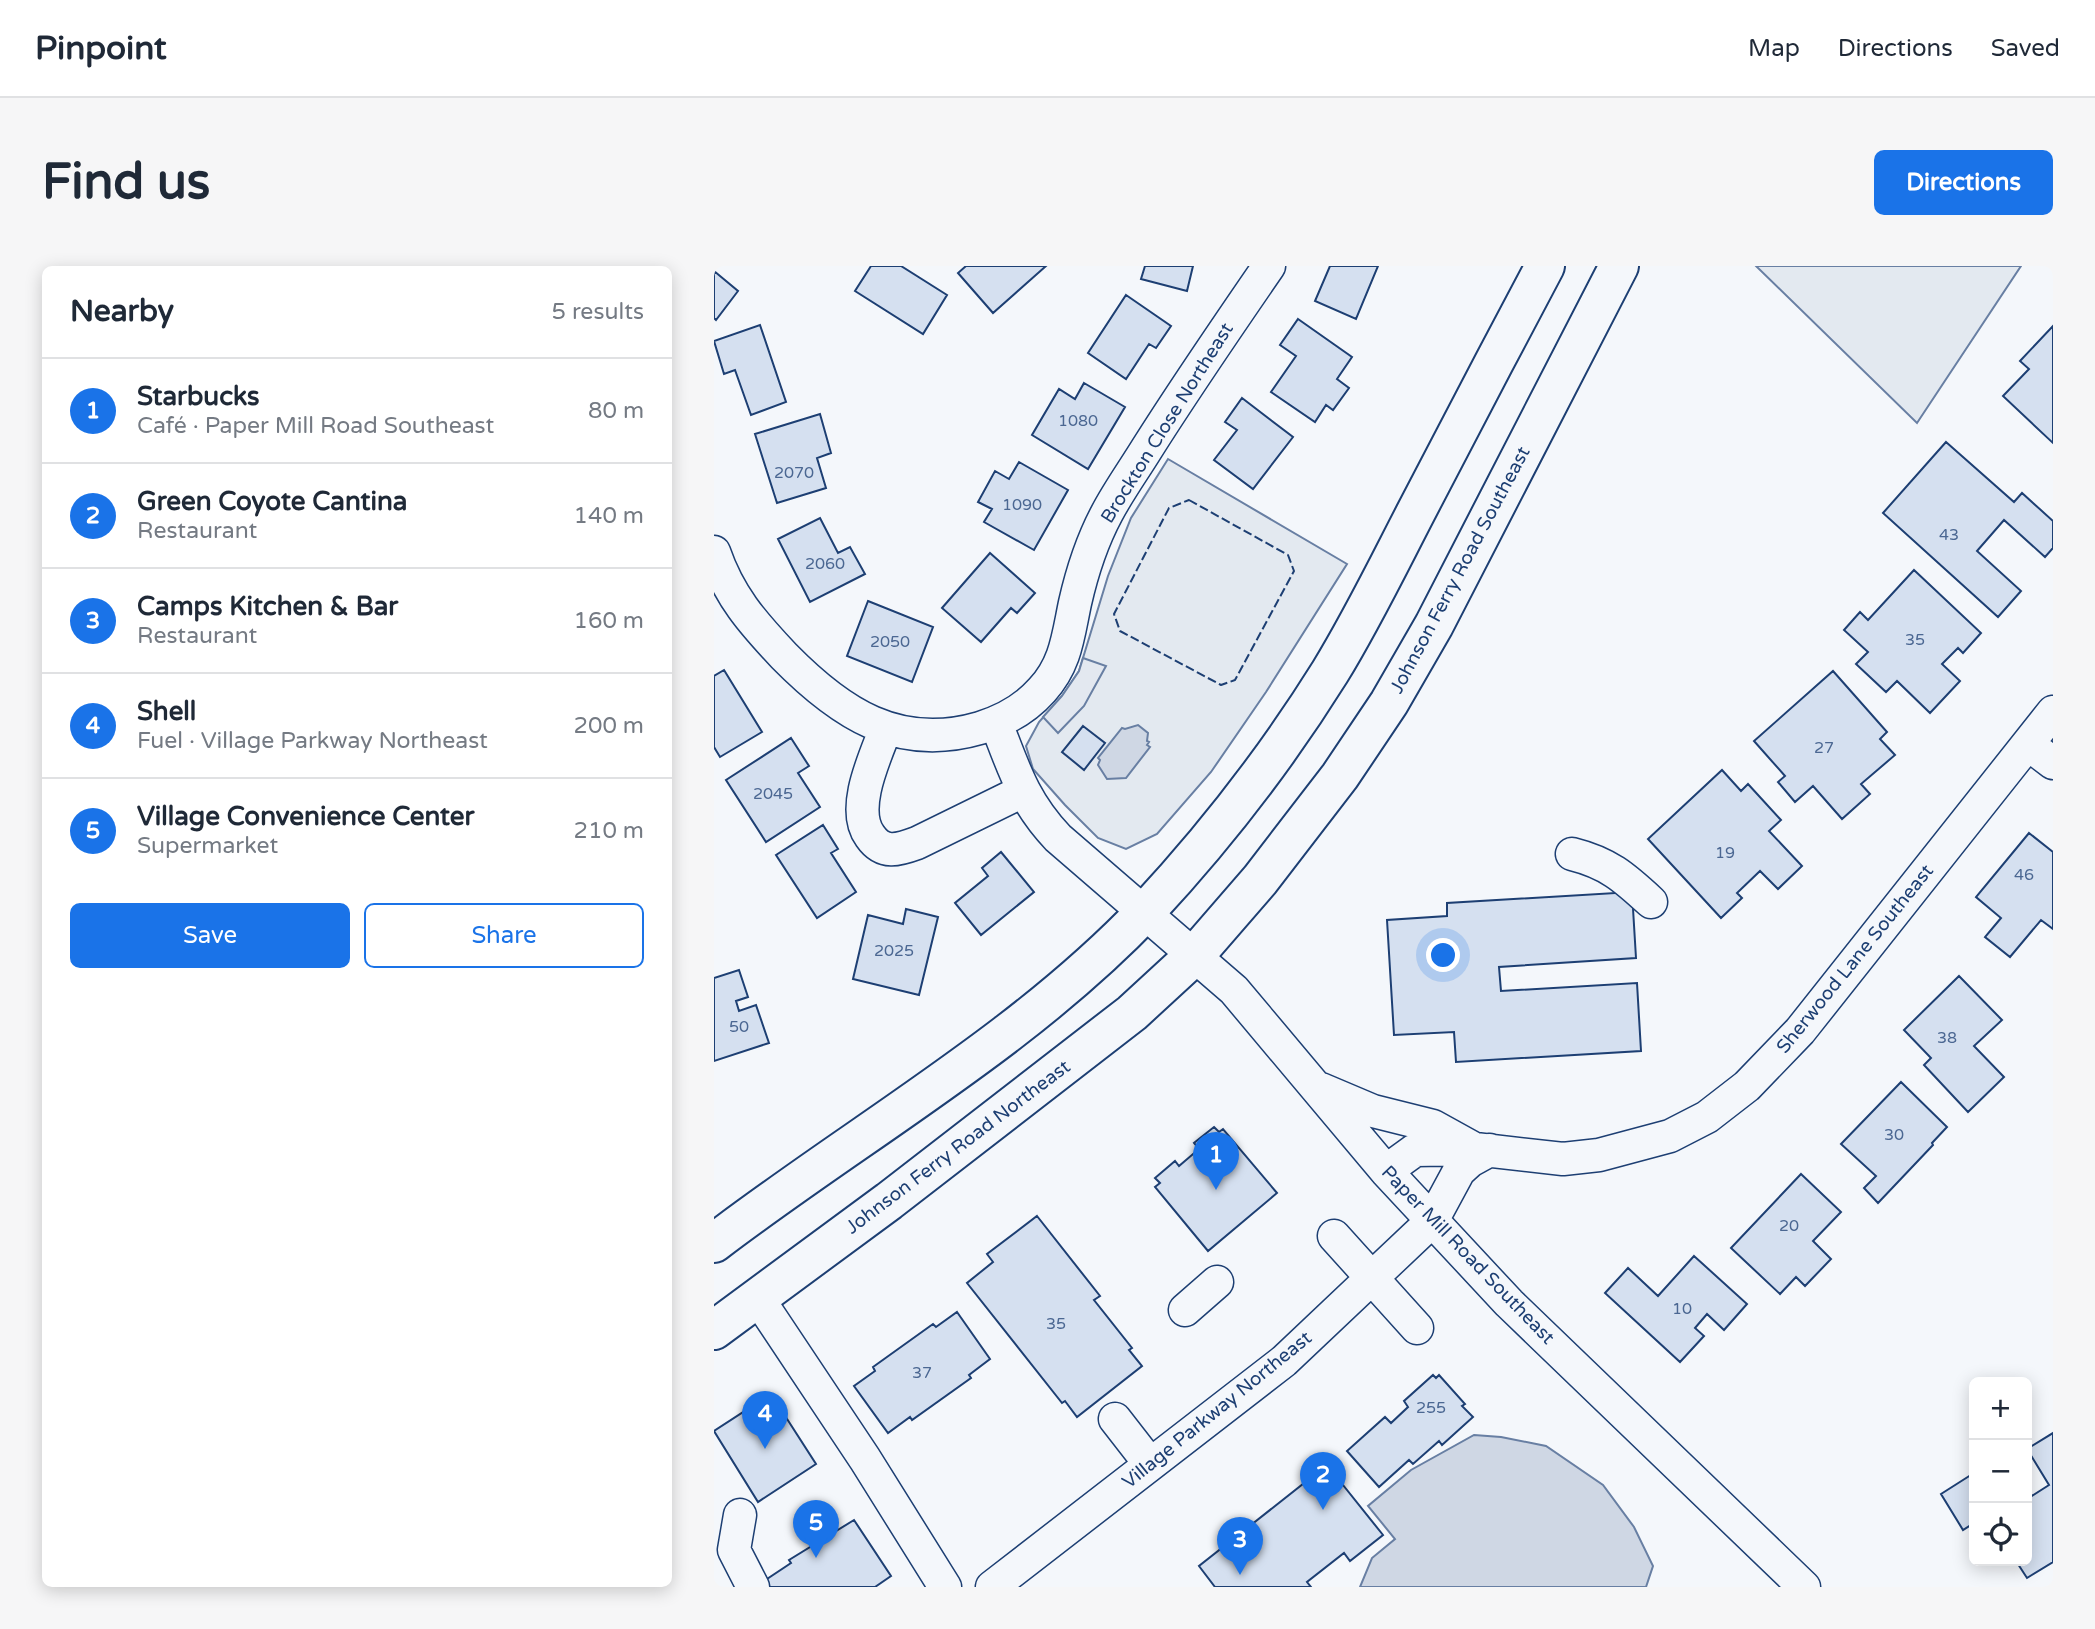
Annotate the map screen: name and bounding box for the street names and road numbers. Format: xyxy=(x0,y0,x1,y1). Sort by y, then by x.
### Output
street label: Brockton Close Northeast xyxy=(1096,319,1238,527)
street label: Johnson Ferry Road Southeast xyxy=(1385,443,1535,697)
street label: Sherwood Lane Southeast xyxy=(1772,860,1938,1058)
street label: Johnson Ferry Road Northeast xyxy=(842,1055,1074,1239)
street label: Paper Mill Road Southeast xyxy=(1377,1161,1559,1349)
street label: Village Parkway Northeast xyxy=(1118,1327,1316,1493)

